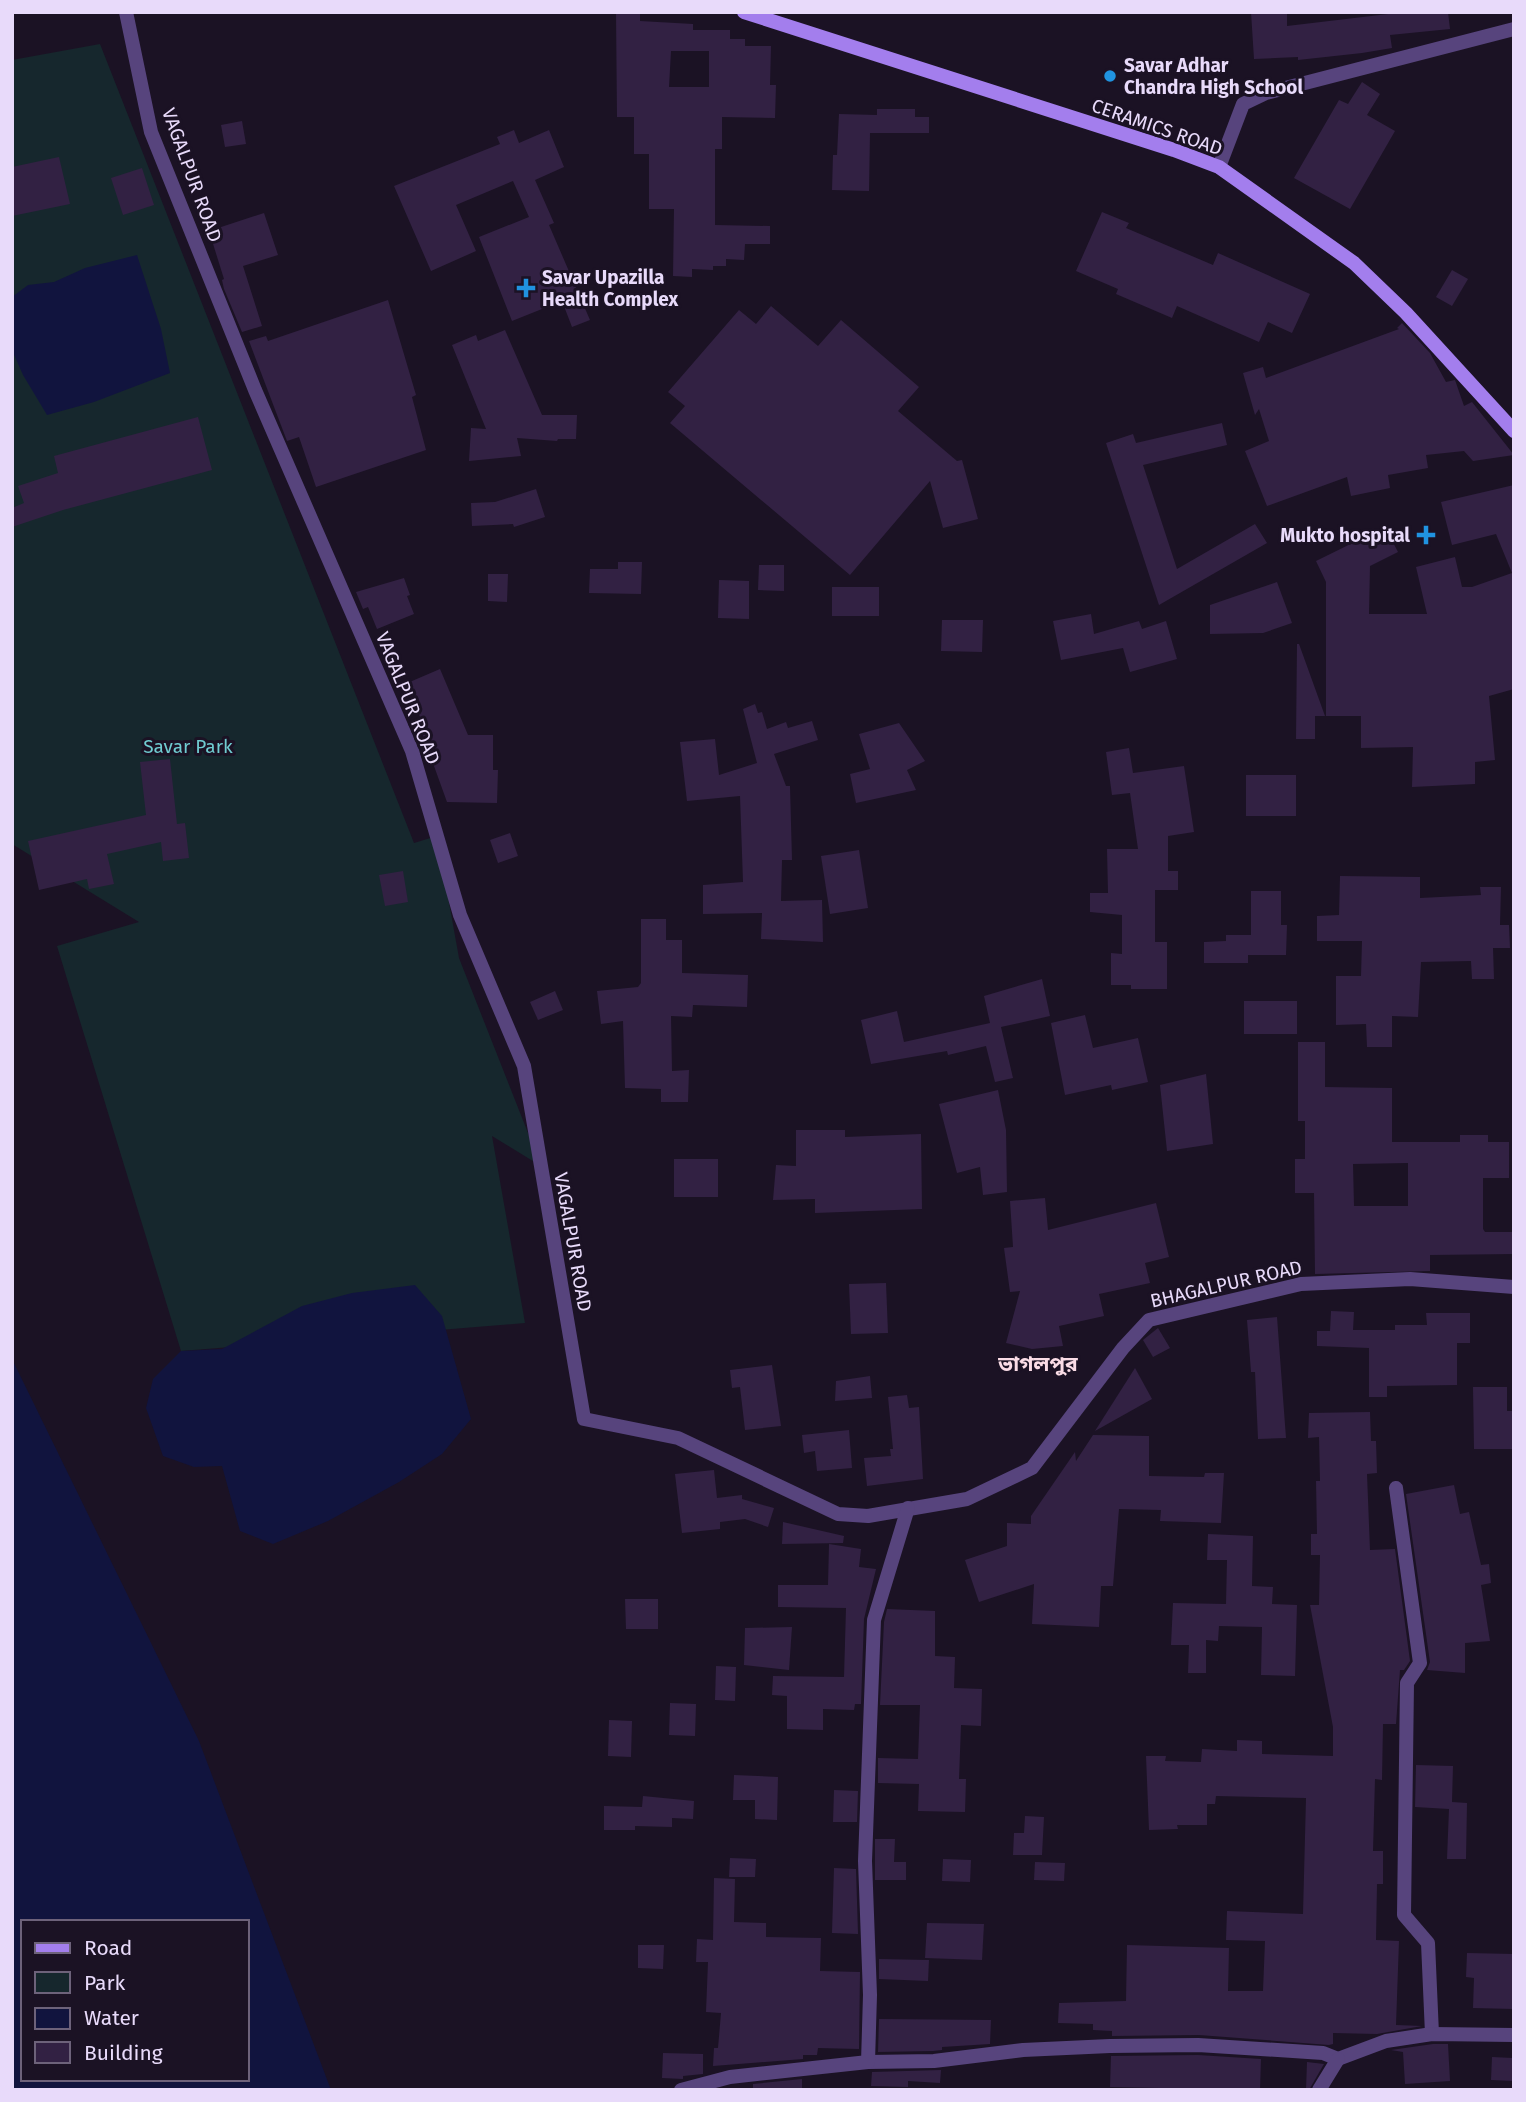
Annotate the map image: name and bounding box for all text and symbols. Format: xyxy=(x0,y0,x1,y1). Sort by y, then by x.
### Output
place label: Savar Adhar Chandra High School xyxy=(1124,54,1303,99)
marker: Savar Adhar Chandra High School xyxy=(1102,68,1118,84)
street label: CERAMICS ROAD xyxy=(1089,94,1225,160)
street label: VAGALPUR ROAD xyxy=(157,105,227,245)
place label: Savar Upazilla Health Complex xyxy=(542,266,678,311)
marker: Savar Upazilla Health Complex xyxy=(516,278,536,298)
place label: Mukto hospital xyxy=(1280,524,1410,547)
marker: Mukto hospital xyxy=(1416,525,1436,545)
street label: VAGALPUR ROAD xyxy=(371,628,445,768)
park label: Savar Park xyxy=(143,735,233,758)
street label: VAGALPUR ROAD xyxy=(549,1171,597,1313)
street label: BHAGALPUR ROAD xyxy=(1148,1255,1304,1313)
district label: ভাগলপুর xyxy=(997,1351,1078,1377)
legend xyxy=(21,1920,248,2081)
text: Road xyxy=(84,1935,132,1961)
text: Park xyxy=(84,1970,126,1996)
text: Water xyxy=(84,2005,139,2031)
text: Building xyxy=(84,2040,163,2066)

